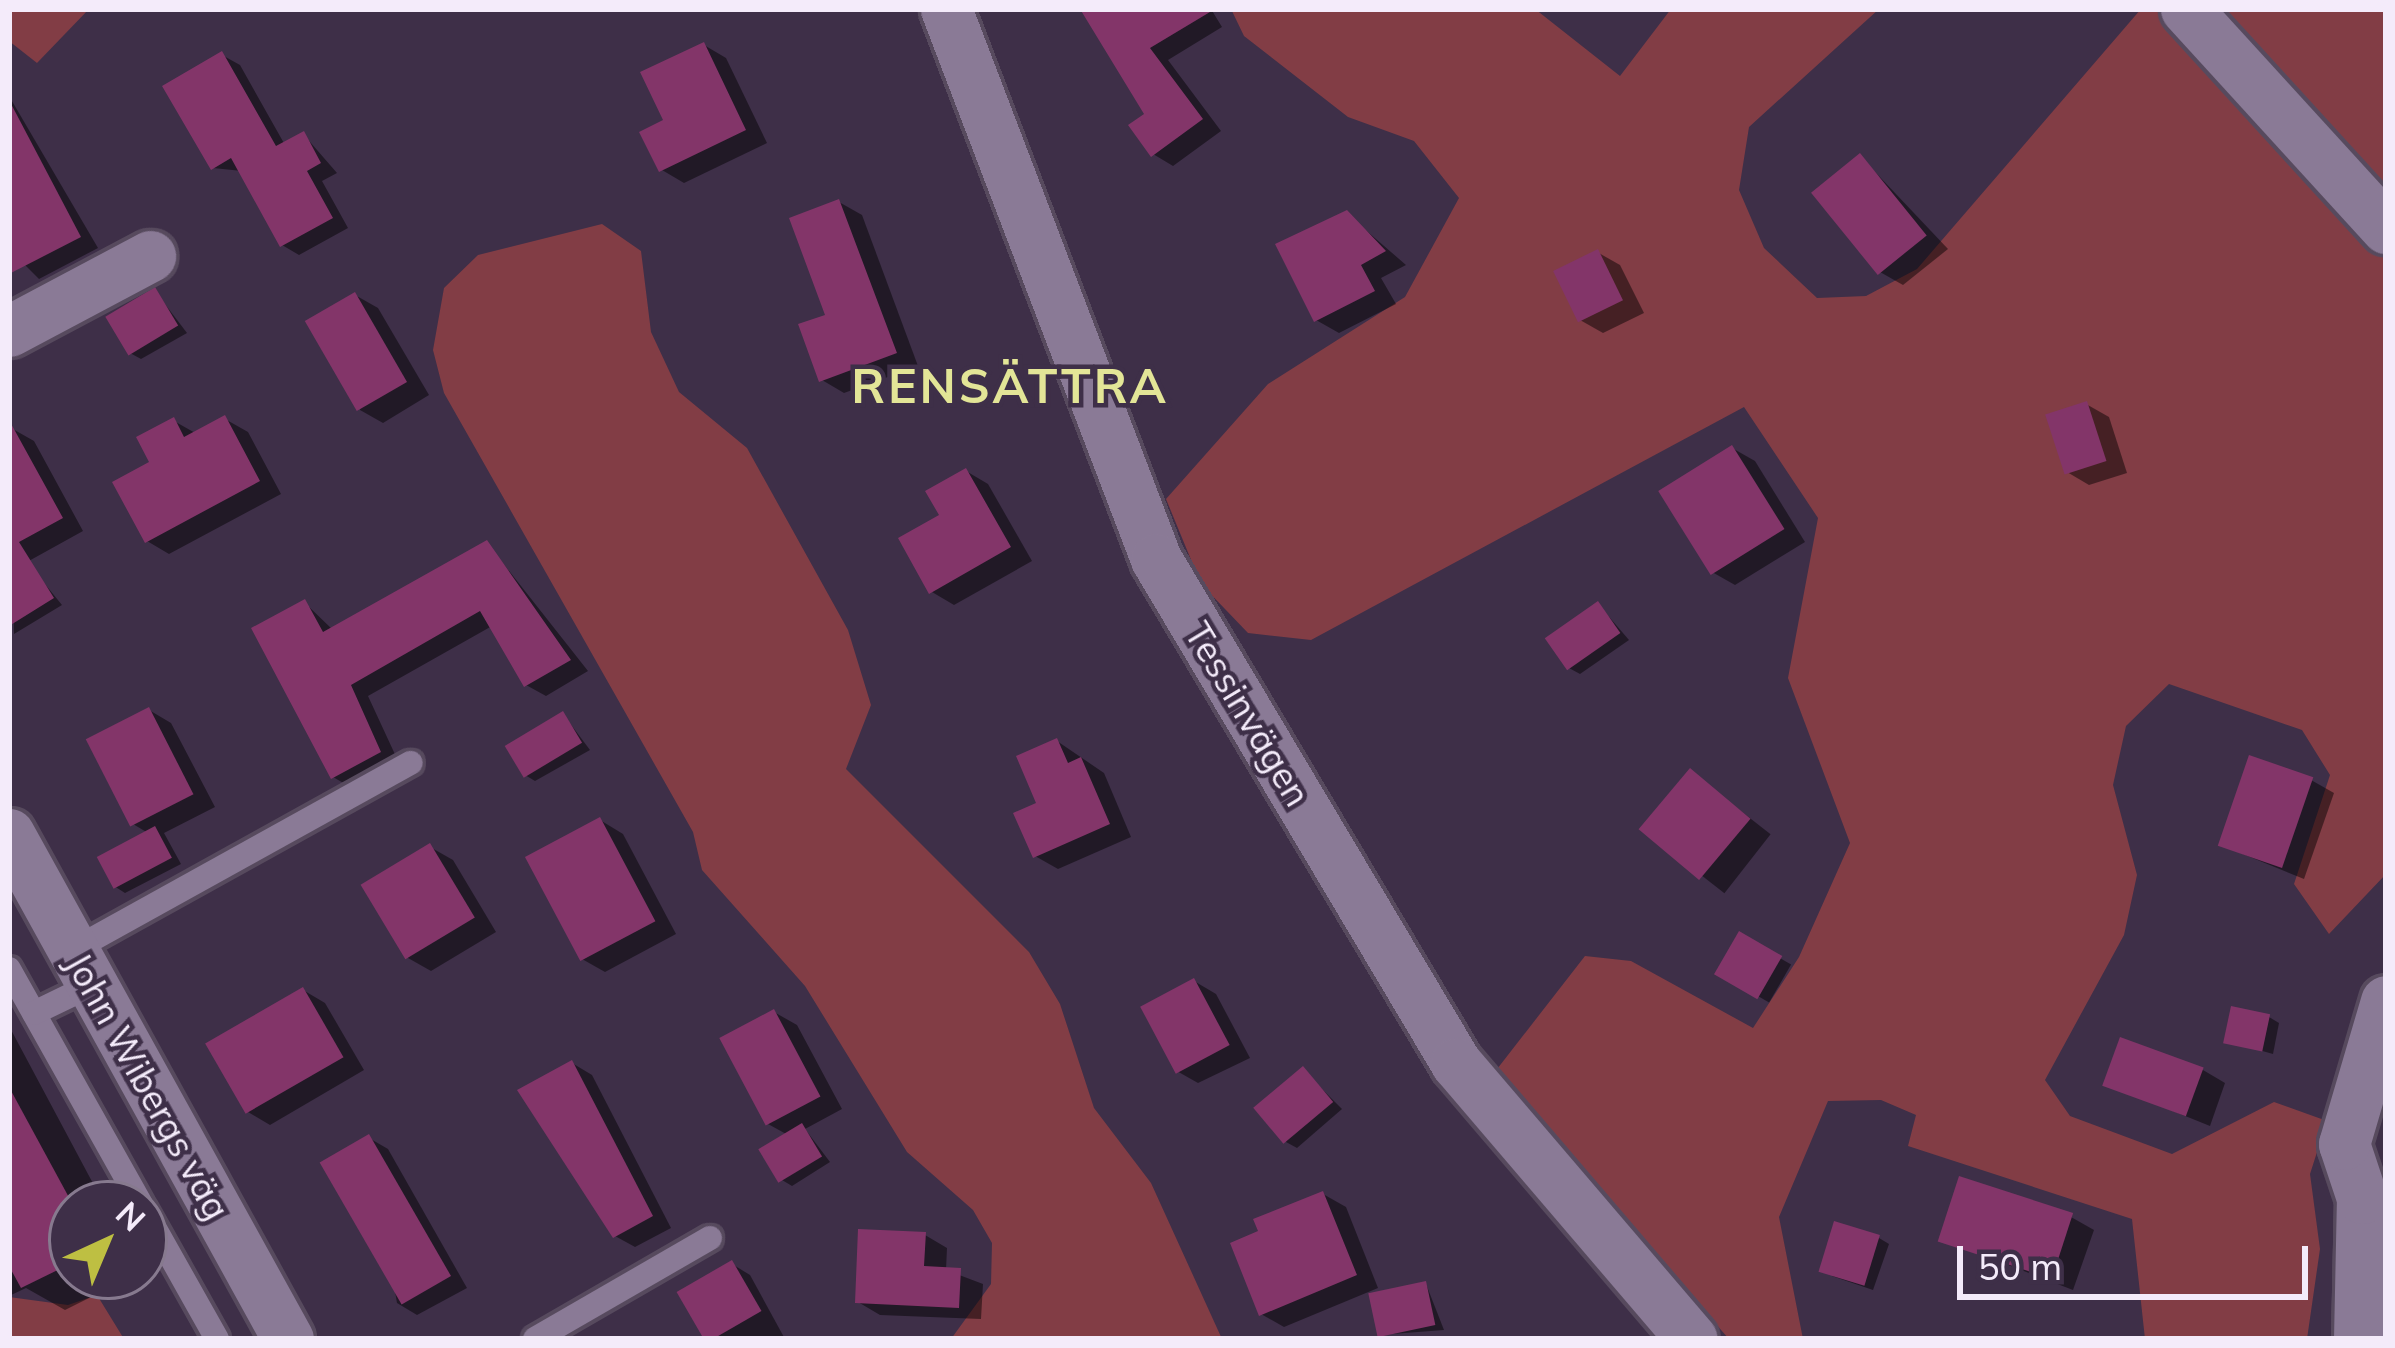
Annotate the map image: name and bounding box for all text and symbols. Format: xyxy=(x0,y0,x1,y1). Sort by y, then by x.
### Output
district label: RENSÄTTRA xyxy=(851,357,1169,415)
street label: Tessinvägen xyxy=(1176,614,1320,814)
street label: John Wibergs väg xyxy=(57,945,239,1227)
north arrow xyxy=(48,1180,168,1300)
text: N xyxy=(108,1192,154,1239)
scale bar xyxy=(1963,1222,2314,1296)
text: 50 m xyxy=(1978,1244,2062,1289)

